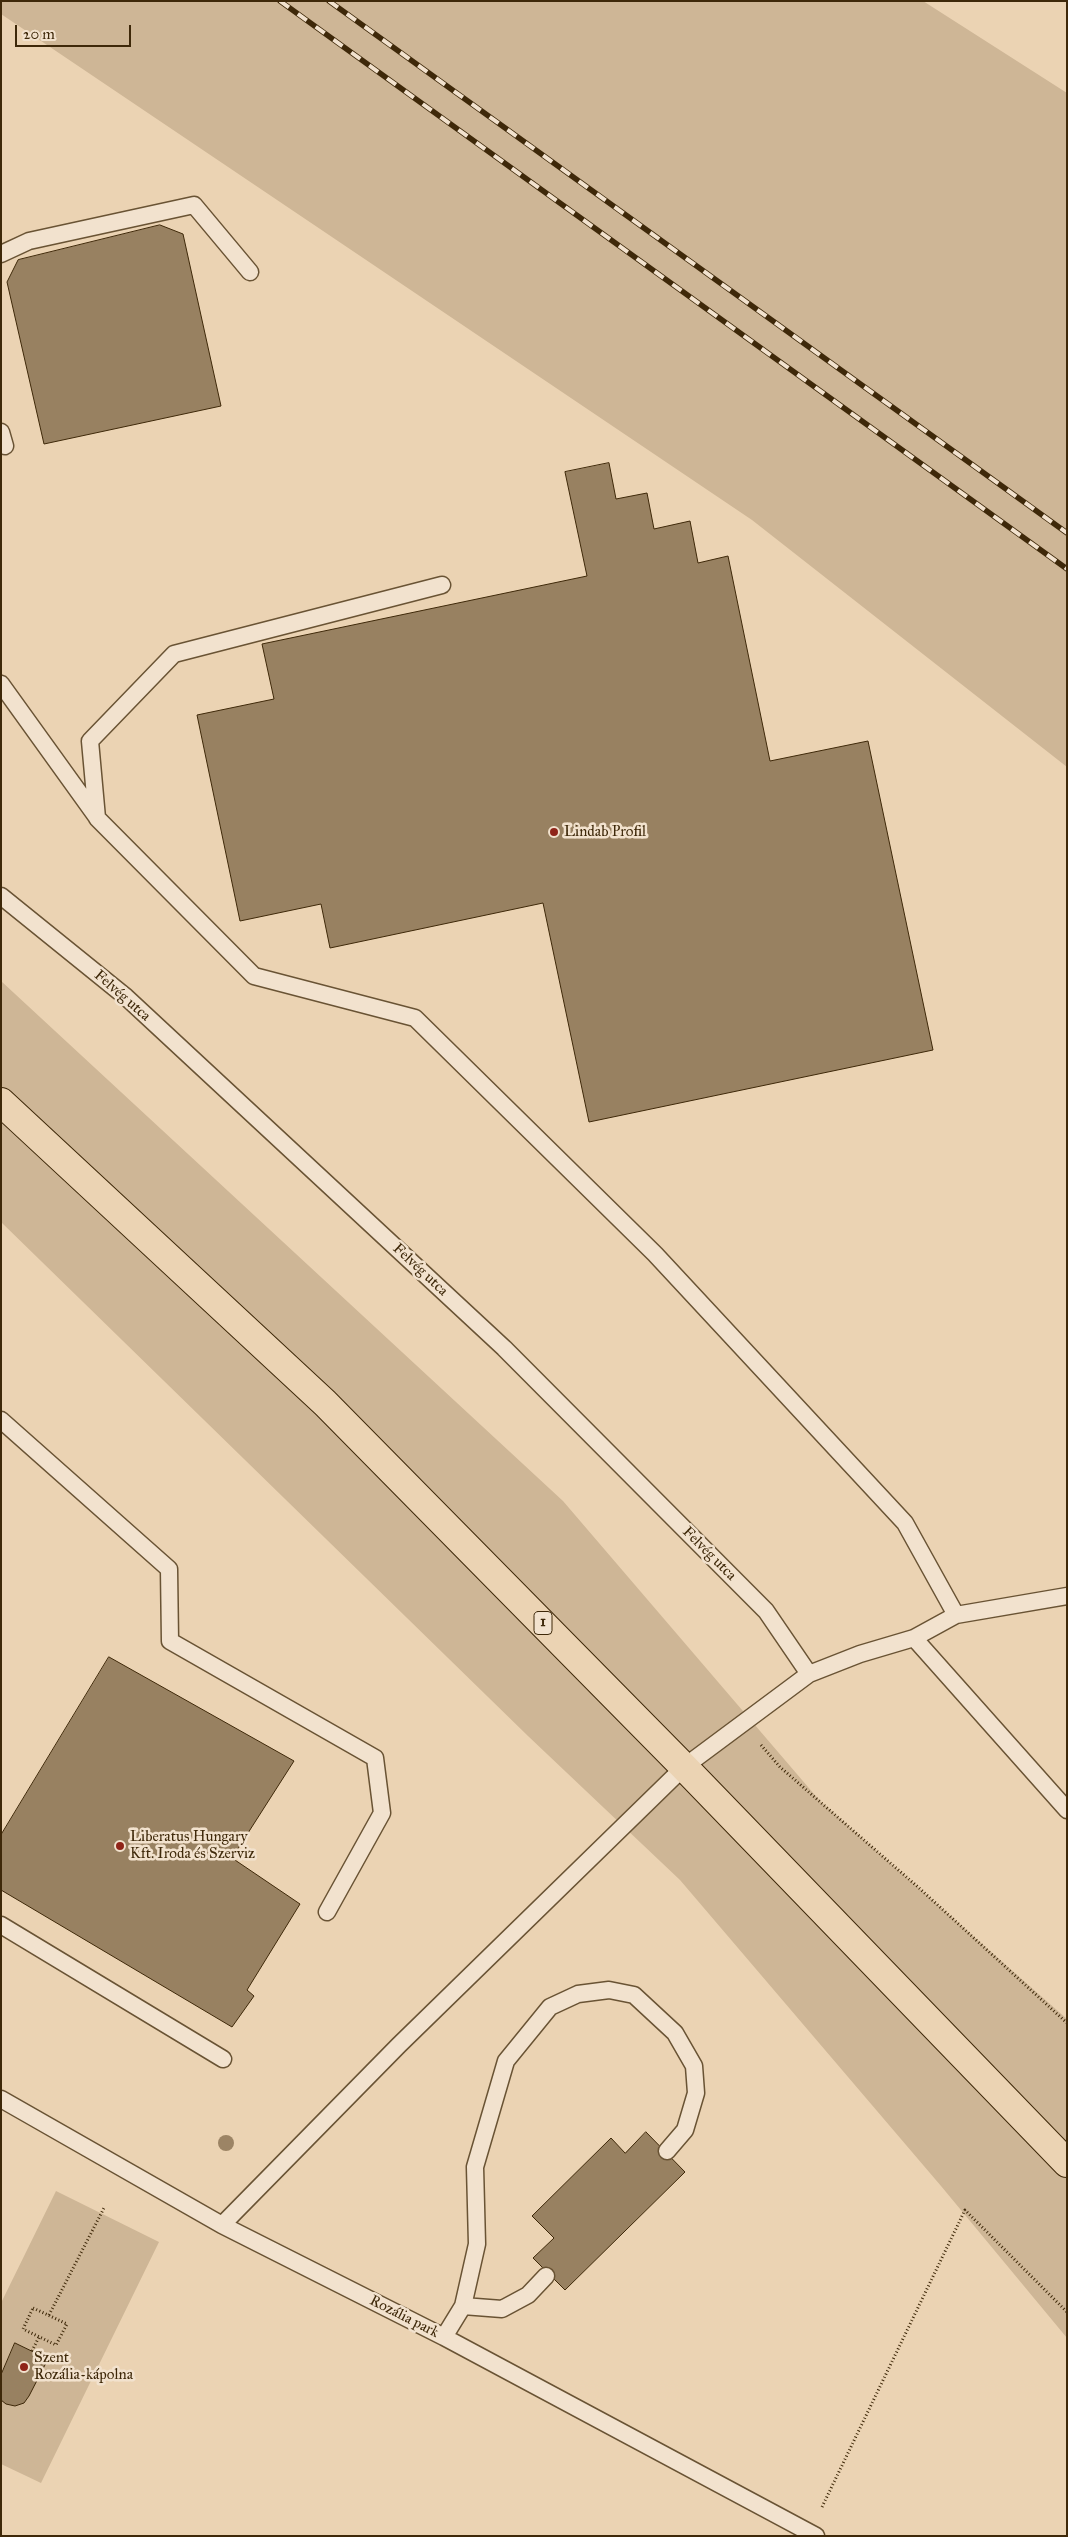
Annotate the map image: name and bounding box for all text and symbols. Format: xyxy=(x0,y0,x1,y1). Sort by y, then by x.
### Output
scale bar xyxy=(18,15,134,47)
text: 20 m xyxy=(23,25,55,43)
place label: Lindab Profil xyxy=(564,823,646,841)
marker: Lindab Profil xyxy=(548,826,560,838)
street label: Felvég utca xyxy=(90,967,154,1025)
street label: Felvég utca xyxy=(389,1240,451,1300)
street label: Felvég utca xyxy=(678,1523,740,1585)
road number: 1 xyxy=(534,1612,552,1635)
place label: Liberatus Hungary Kft. Iroda és Szerviz xyxy=(130,1828,255,1863)
marker: Liberatus Hungary Kft. Iroda és Szerviz xyxy=(114,1840,126,1852)
street label: Rozália park xyxy=(366,2292,442,2342)
place label: Szent Rozália-kápolna xyxy=(34,2349,133,2384)
marker: Szent Rozália-kápolna xyxy=(18,2361,30,2373)

